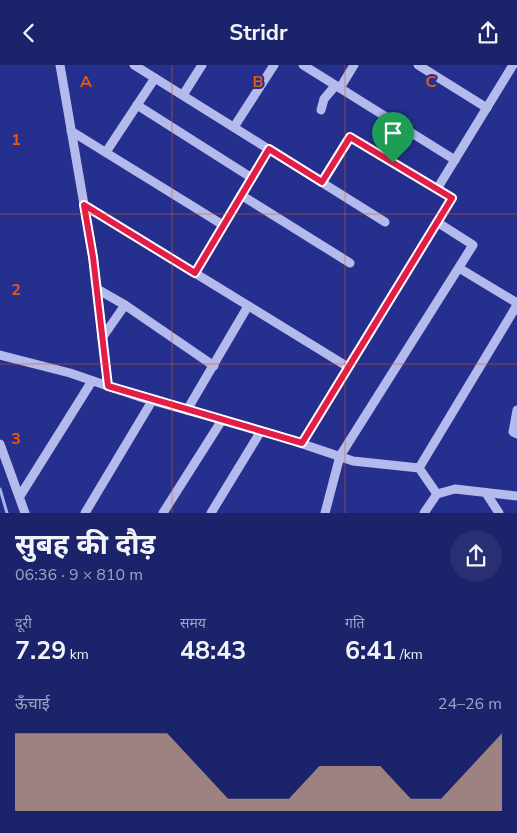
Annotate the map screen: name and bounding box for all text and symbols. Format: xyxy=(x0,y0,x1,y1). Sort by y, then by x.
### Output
text: Stridr xyxy=(229,18,288,48)
icon: back xyxy=(15,19,43,47)
icon: share xyxy=(474,19,502,47)
text: A xyxy=(80,71,92,93)
text: B xyxy=(252,71,264,93)
text: C xyxy=(426,71,437,93)
pin xyxy=(372,112,414,163)
icon: arrive xyxy=(379,119,407,147)
text: 1 xyxy=(11,129,21,151)
text: 2 xyxy=(11,279,21,301)
text: 3 xyxy=(11,428,21,450)
text: सुबह की दौड़ xyxy=(15,526,155,564)
button: share xyxy=(450,530,502,582)
text: 06:36 · 9 × 810 m xyxy=(15,564,143,586)
text: दूरी xyxy=(15,614,32,633)
text: समय xyxy=(180,614,206,633)
text: गति xyxy=(345,614,365,633)
text: 7.29 xyxy=(15,634,66,668)
text: 48:43 xyxy=(180,634,246,668)
text: 6:41 xyxy=(345,634,396,668)
text: km xyxy=(66,645,89,664)
text: /km xyxy=(396,645,423,664)
text: ऊँचाई xyxy=(15,693,50,715)
text: 24–26 m xyxy=(438,693,502,715)

